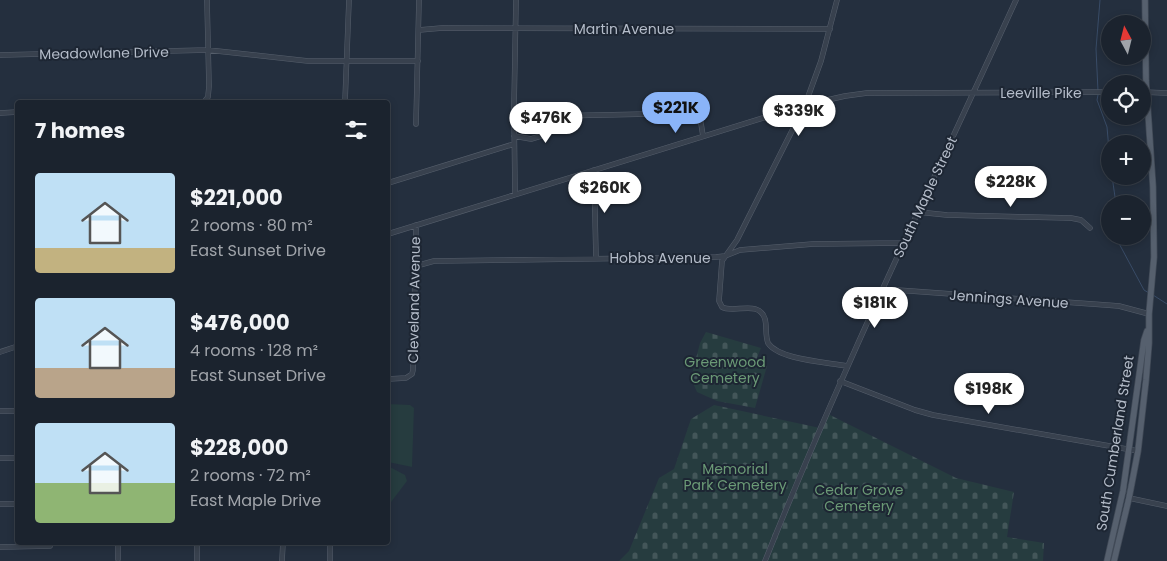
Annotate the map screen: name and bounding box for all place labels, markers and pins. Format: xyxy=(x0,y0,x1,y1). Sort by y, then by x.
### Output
pin: $221K xyxy=(641,92,711,134)
pin: $339K xyxy=(764,94,834,137)
pin: $476K xyxy=(511,102,581,144)
pin: $228K xyxy=(976,166,1046,208)
pin: $260K xyxy=(570,172,640,214)
pin: $181K xyxy=(840,286,910,329)
pin: $198K xyxy=(954,372,1024,415)

